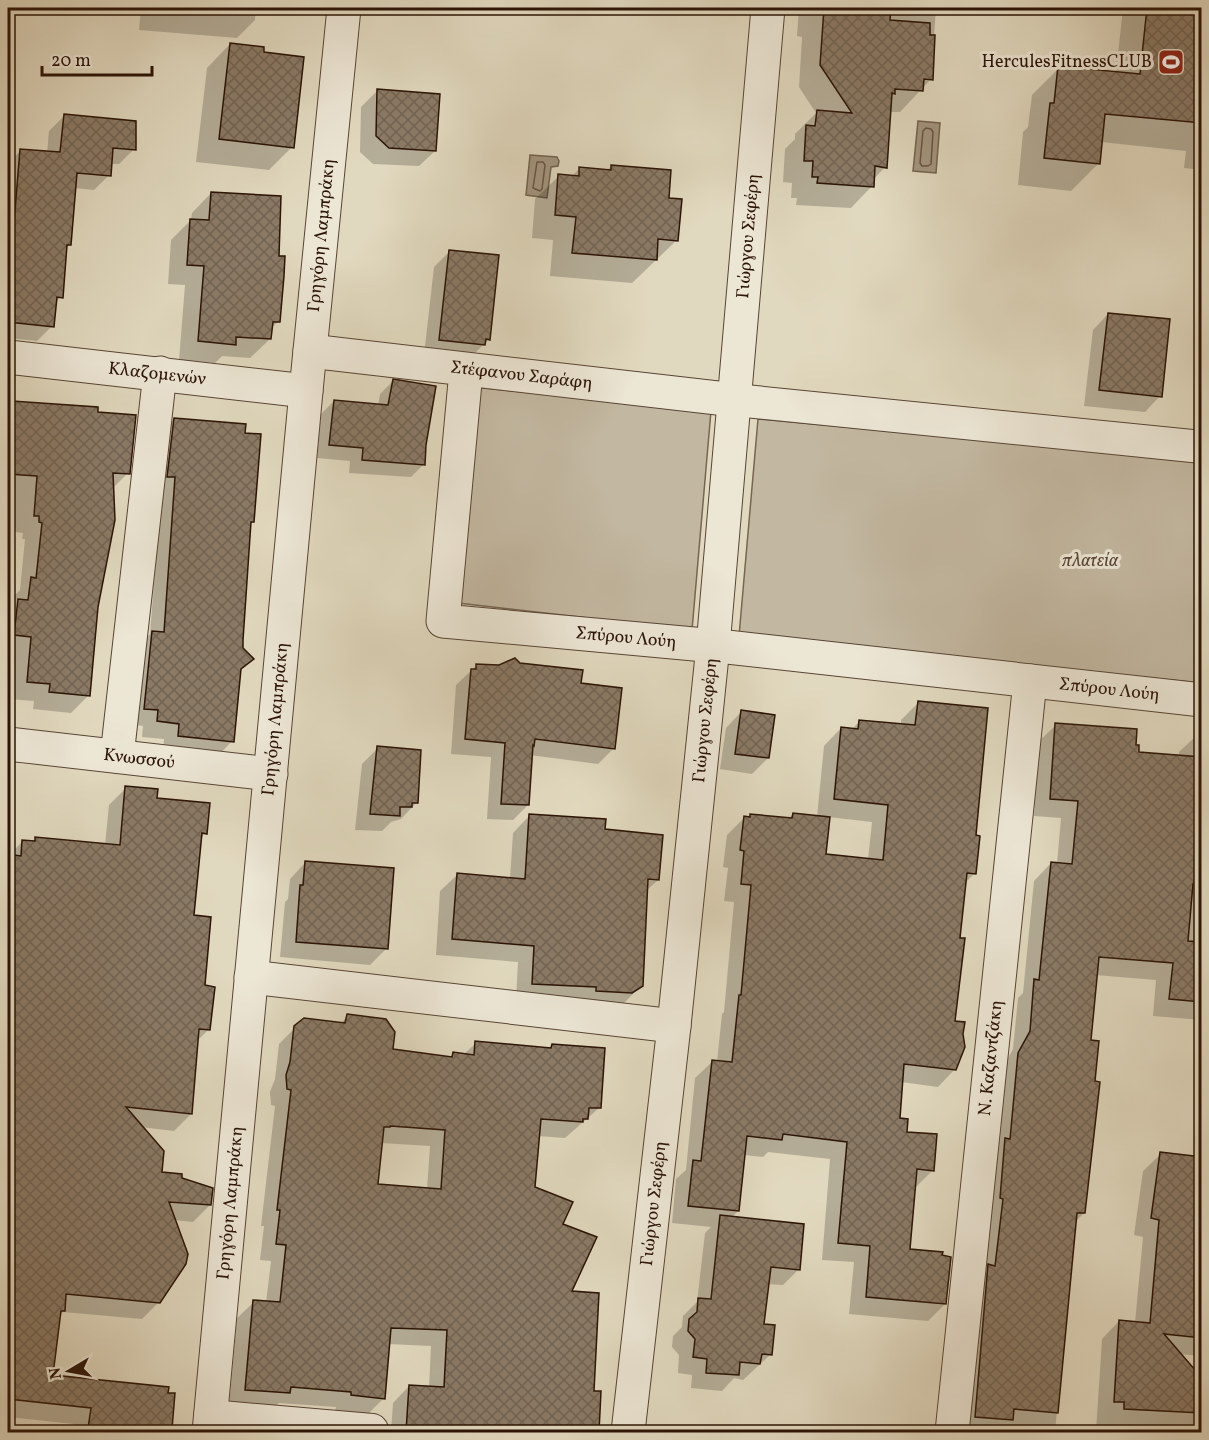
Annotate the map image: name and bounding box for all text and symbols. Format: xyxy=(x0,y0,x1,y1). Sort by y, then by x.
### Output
scale bar xyxy=(42,39,152,77)
sports icon: HerculesFitnessCLUB xyxy=(1156,47,1186,77)
text: 20 m xyxy=(51,49,91,74)
place label: HerculesFitnessCLUB xyxy=(981,50,1152,75)
street label: Γρηγόρη Λαμπράκη xyxy=(301,157,342,313)
street label: Γιώργου Σεφέρη xyxy=(730,173,766,300)
street label: Στέφανου Σαράφη xyxy=(449,355,594,396)
street label: Κλαζομενών xyxy=(107,356,208,392)
park label: πλατεία xyxy=(1062,549,1119,574)
street label: Σπύρου Λούη xyxy=(575,621,678,655)
street label: Γρηγόρη Λαμπράκη xyxy=(256,641,295,797)
street label: Γιώργου Σεφέρη xyxy=(687,656,724,784)
street label: Σπύρου Λούη xyxy=(1058,672,1161,708)
street label: Κνωσσού xyxy=(102,742,176,775)
street label: Ν. Καζαντζάκη xyxy=(972,999,1009,1117)
street label: Γρηγόρη Λαμπράκη xyxy=(211,1125,250,1281)
street label: Γιώργου Σεφέρη xyxy=(634,1140,673,1267)
north arrow xyxy=(39,1341,99,1401)
text: N xyxy=(44,1365,68,1381)

